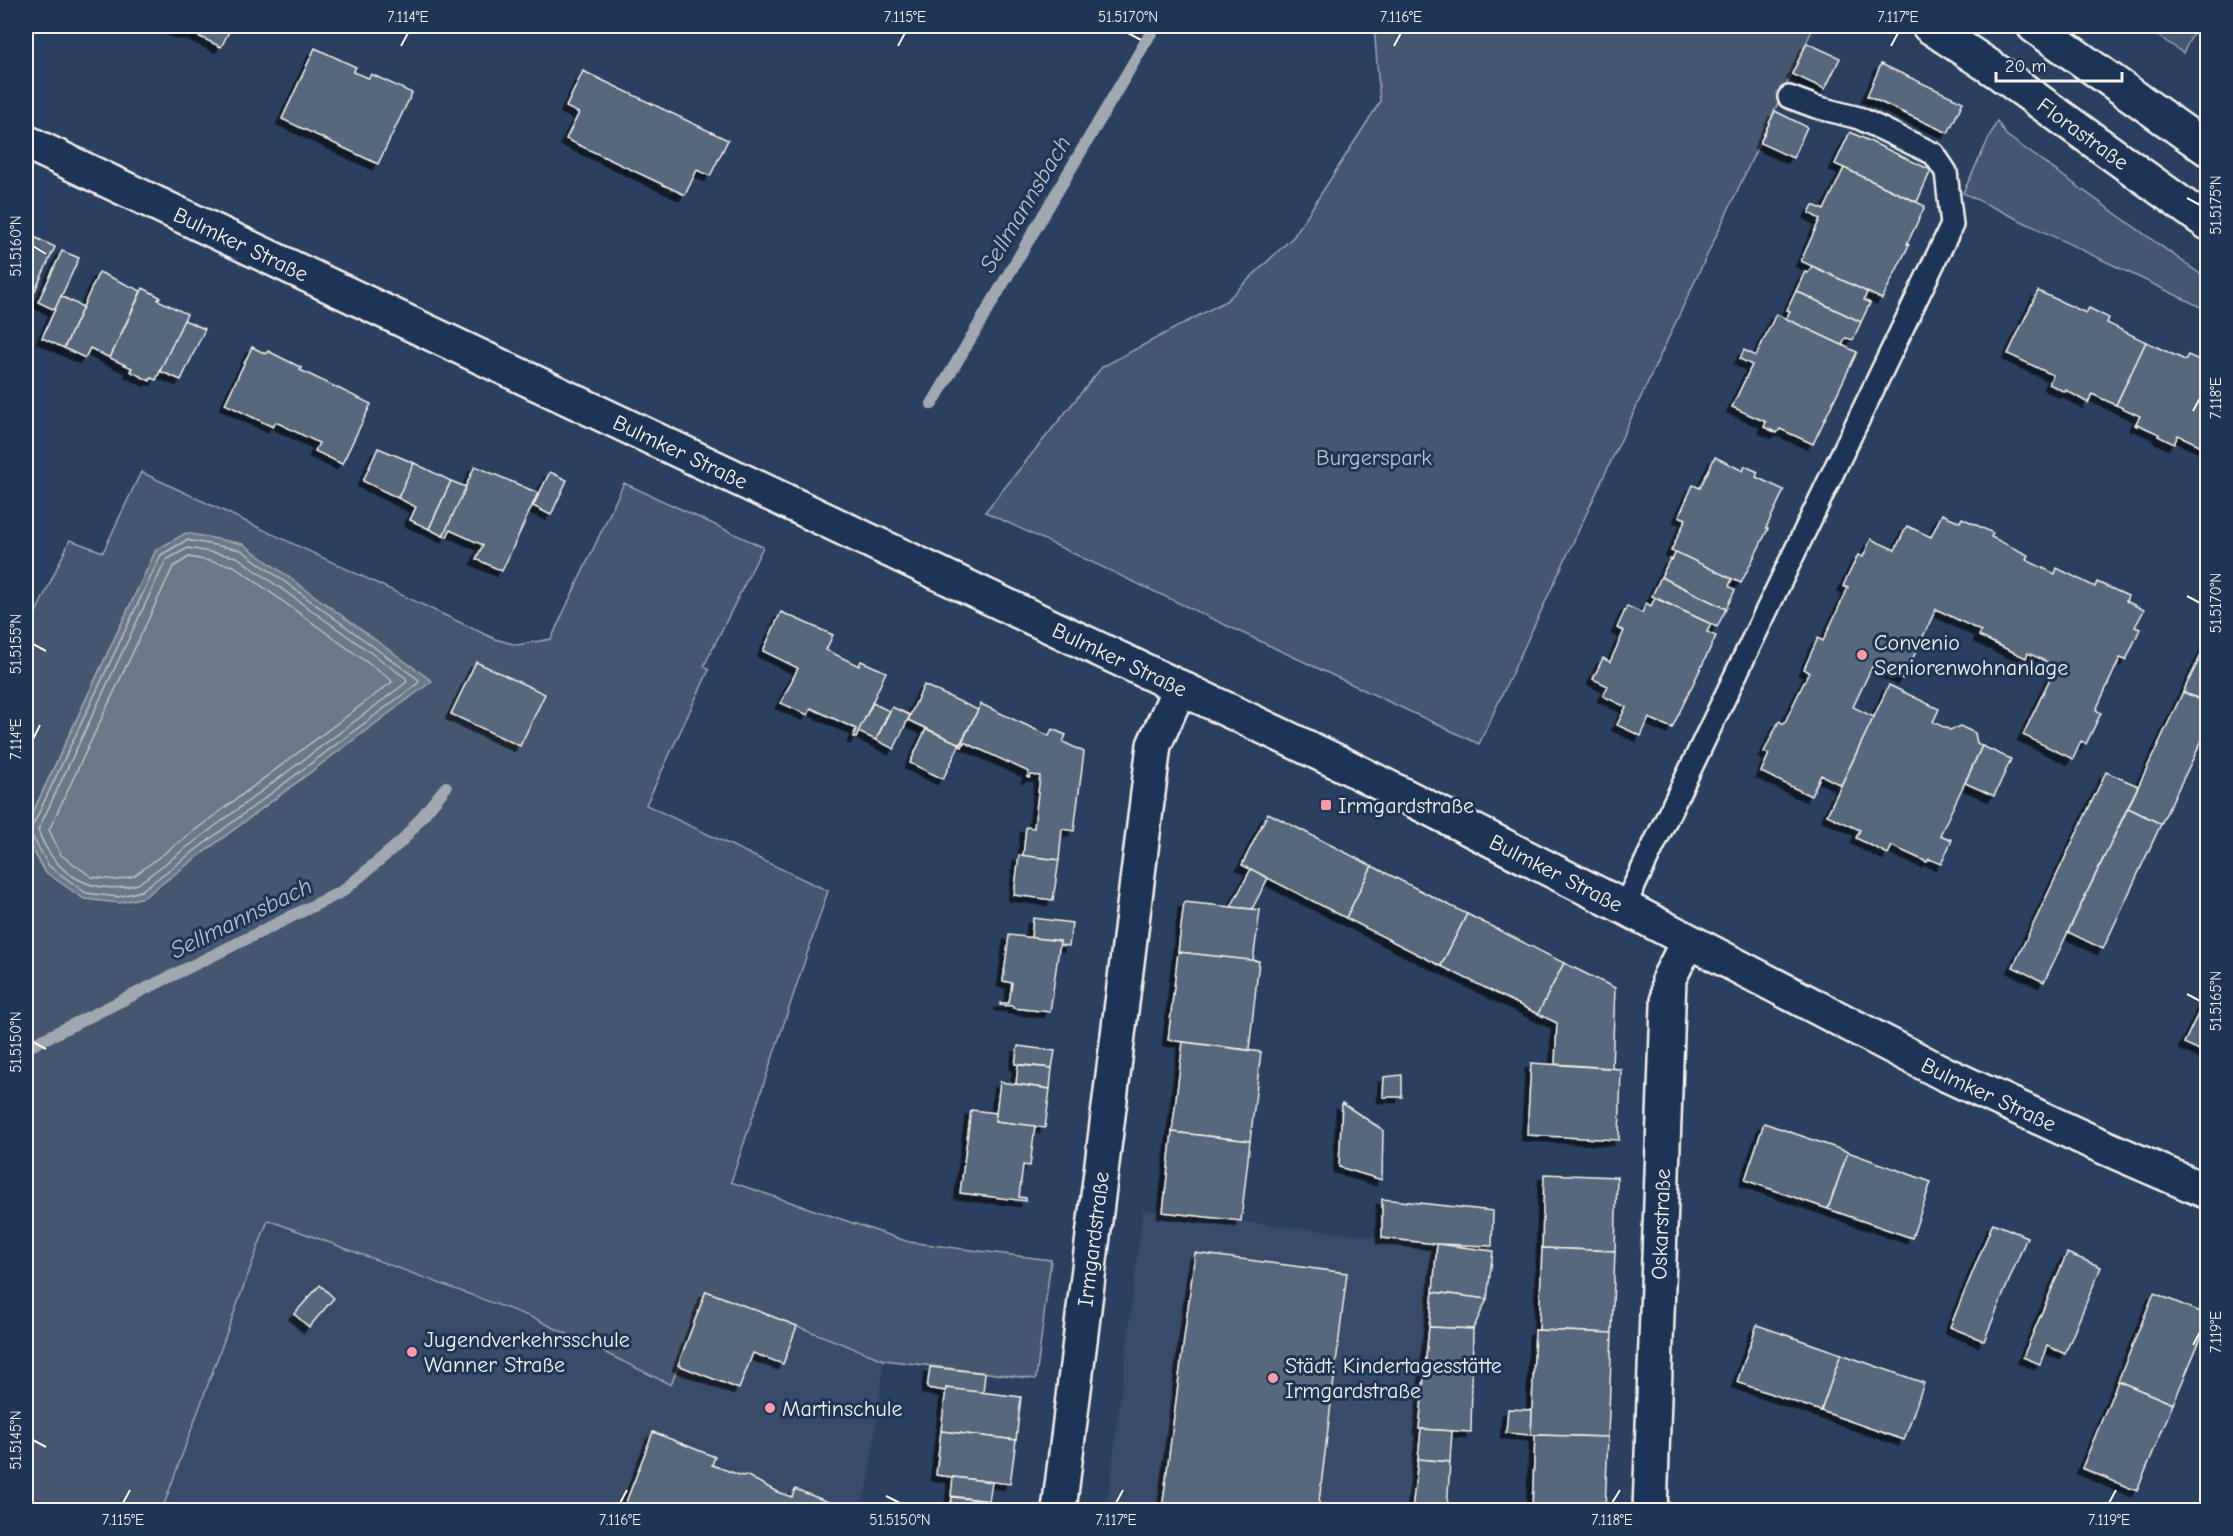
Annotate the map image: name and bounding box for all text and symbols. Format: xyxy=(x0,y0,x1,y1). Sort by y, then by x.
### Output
text: 7.114°E xyxy=(387,8,429,26)
text: 7.115°E xyxy=(884,8,926,26)
text: 51.5170°N xyxy=(1098,8,1158,26)
text: 7.116°E xyxy=(1380,8,1422,26)
text: 7.117°E xyxy=(1877,8,1919,26)
scale bar xyxy=(1996,45,2122,83)
text: 20 m xyxy=(2005,56,2046,77)
street label: Florastraße xyxy=(2032,92,2134,176)
water label: Sellmannsbach xyxy=(973,131,1077,277)
text: 51.5175°N xyxy=(2207,175,2225,235)
street label: Bulmker Straße xyxy=(169,202,312,288)
text: 51.5160°N xyxy=(7,215,25,277)
text: 7.118°E xyxy=(2207,377,2225,419)
street label: Bulmker Straße xyxy=(609,409,752,495)
park label: Burgerspark xyxy=(1316,445,1432,471)
text: 51.5170°N xyxy=(2207,573,2225,633)
text: 51.5155°N xyxy=(7,614,25,674)
street label: Bulmker Straße xyxy=(1048,617,1191,703)
place label: Convenio Seniorenwohnanlage xyxy=(1874,630,2068,681)
marker: Convenio Seniorenwohnanlage xyxy=(1855,648,1869,662)
text: 7.114°E xyxy=(7,718,25,760)
place label: Irmgardstraße xyxy=(1338,793,1474,819)
marker: Irmgardstraße xyxy=(1319,798,1333,812)
street label: Bulmker Straße xyxy=(1485,829,1627,918)
water label: Sellmannsbach xyxy=(166,872,316,964)
text: 51.5165°N xyxy=(2207,971,2225,1031)
text: 51.5150°N xyxy=(7,1011,25,1073)
street label: Bulmker Straße xyxy=(1917,1052,2060,1138)
street label: Oskarstraße xyxy=(1646,1168,1676,1280)
street label: Irmgardstraße xyxy=(1072,1170,1115,1308)
text: 7.119°E xyxy=(2207,1311,2225,1353)
place label: Jugendverkehrsschule Wanner Straße xyxy=(424,1327,630,1378)
marker: Jugendverkehrsschule Wanner Straße xyxy=(405,1345,419,1359)
place label: Städt. Kindertagesstätte Irmgardstraße xyxy=(1285,1353,1502,1404)
marker: Städt. Kindertagesstätte Irmgardstraße xyxy=(1266,1371,1280,1385)
place label: Martinschule xyxy=(782,1396,903,1422)
marker: Martinschule xyxy=(763,1401,777,1415)
text: 51.5145°N xyxy=(7,1410,25,1470)
text: 7.115°E xyxy=(102,1511,144,1529)
text: 7.116°E xyxy=(599,1511,641,1529)
text: 51.5150°N xyxy=(869,1511,931,1529)
text: 7.117°E xyxy=(1095,1511,1137,1529)
text: 7.118°E xyxy=(1591,1511,1633,1529)
text: 7.119°E xyxy=(2088,1511,2130,1529)

